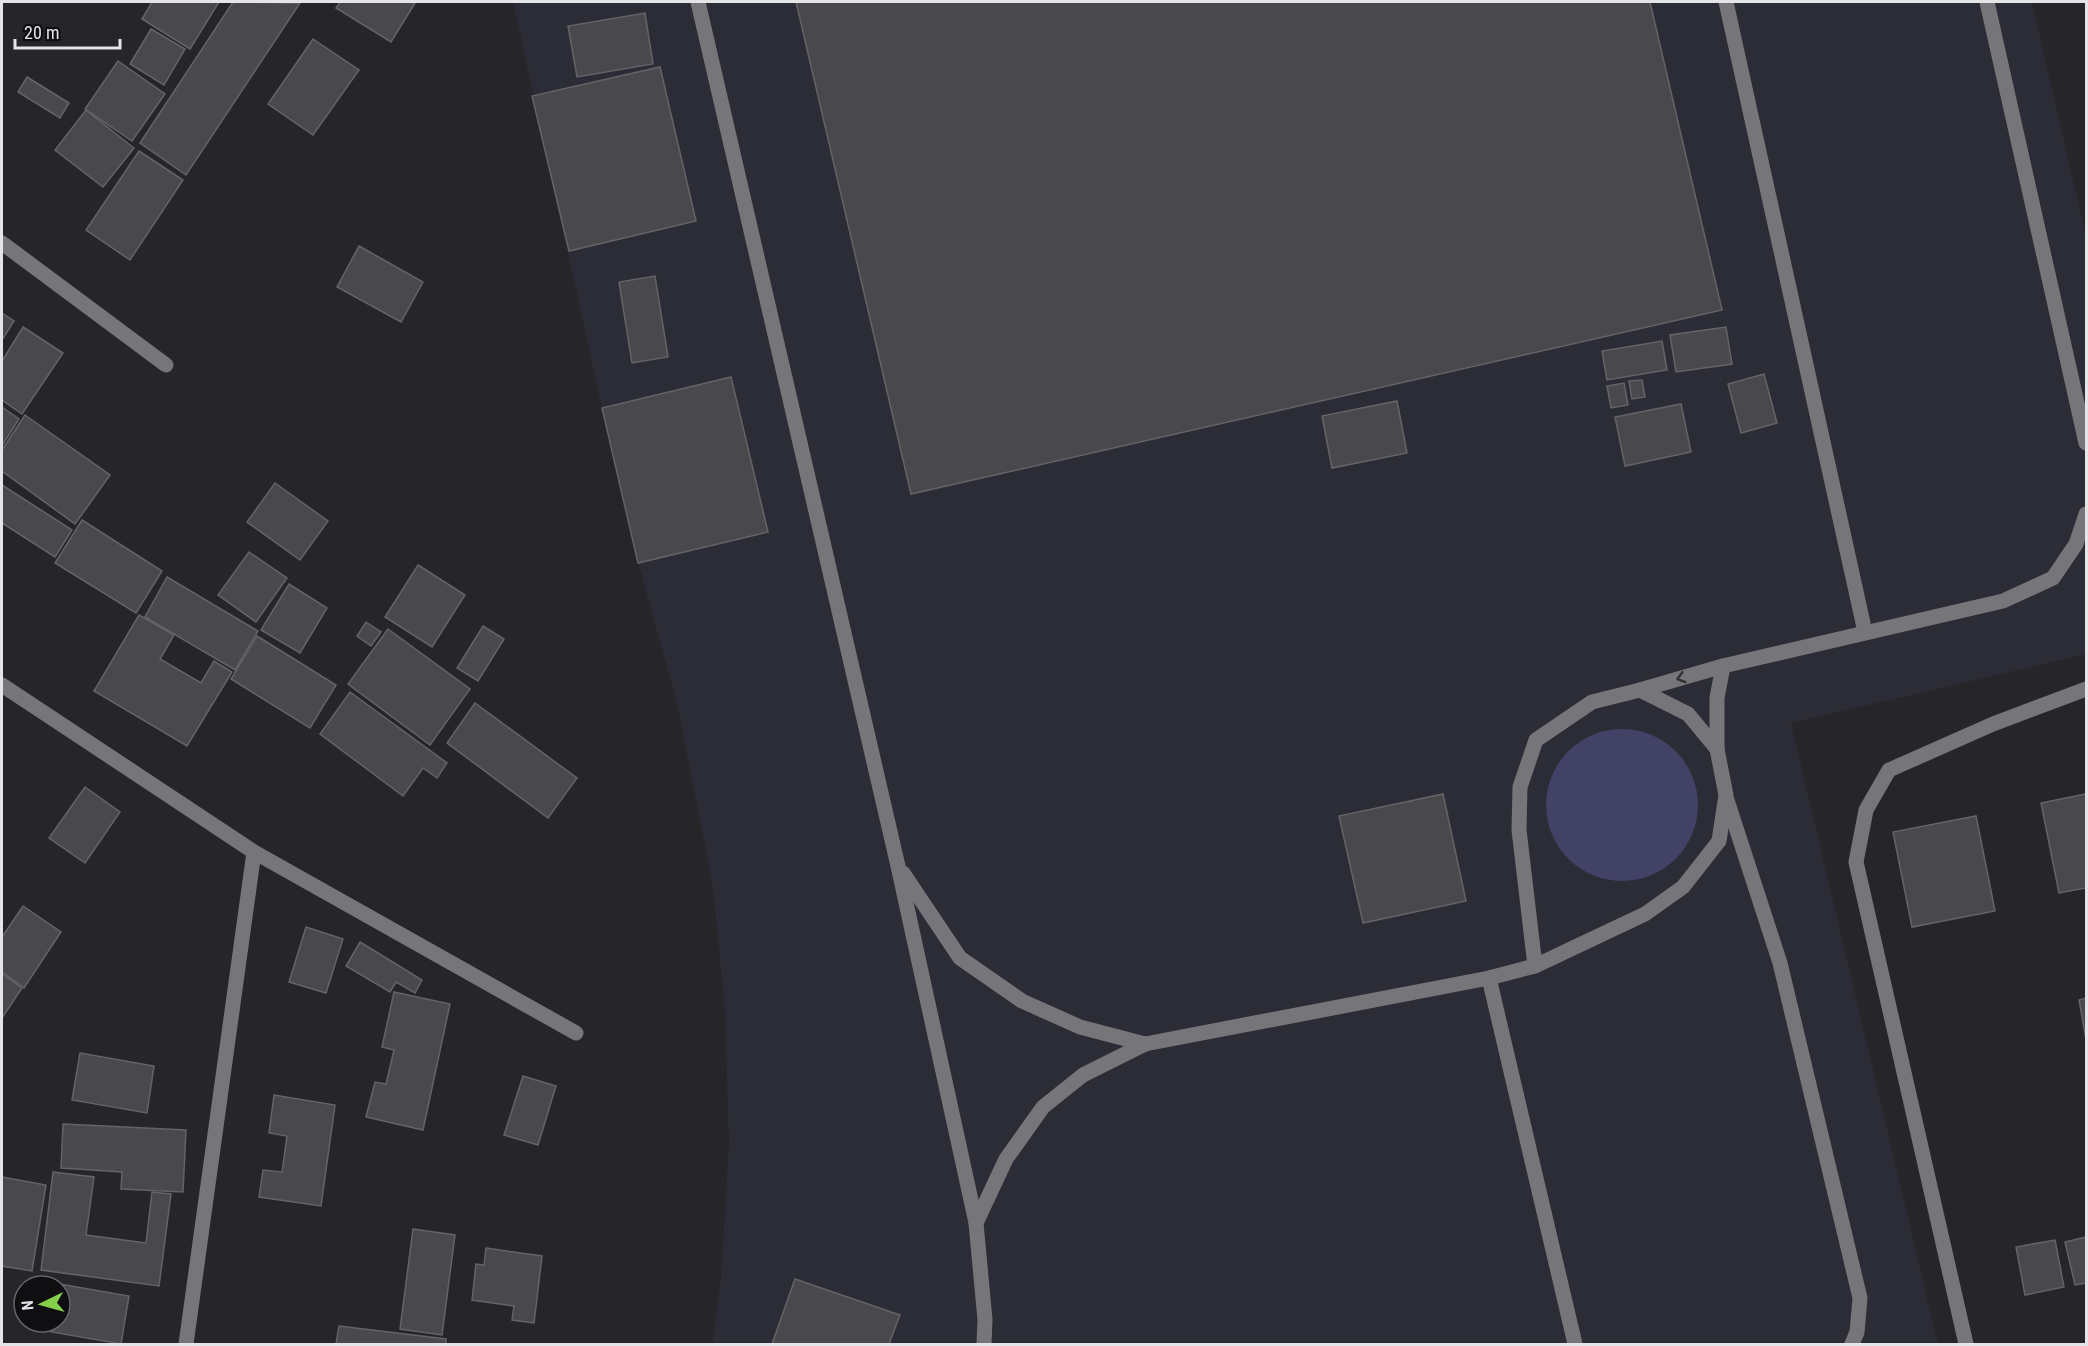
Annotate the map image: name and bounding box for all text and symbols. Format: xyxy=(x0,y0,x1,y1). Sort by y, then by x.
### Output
scale bar xyxy=(15,12,120,50)
text: 20 m xyxy=(24,22,59,43)
one-way arrow xyxy=(1677,671,1687,683)
north arrow xyxy=(12,1274,72,1334)
text: N xyxy=(18,1300,37,1311)

